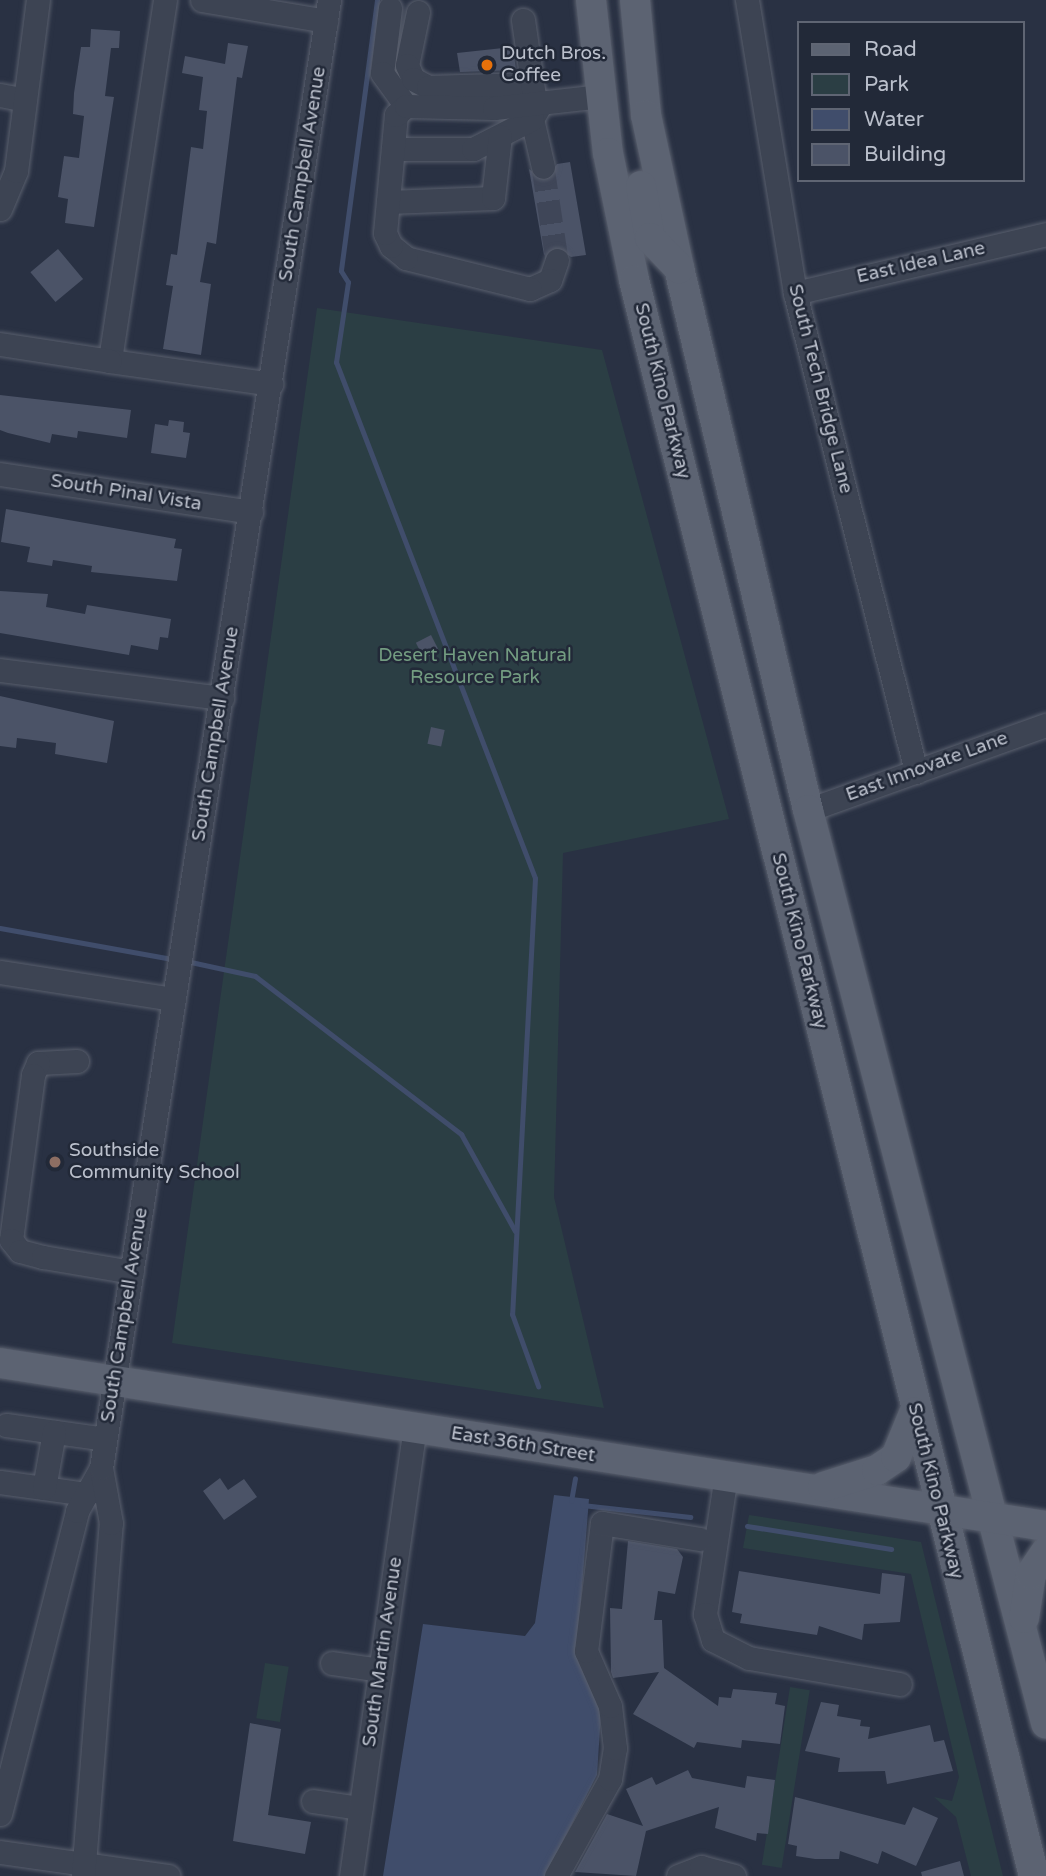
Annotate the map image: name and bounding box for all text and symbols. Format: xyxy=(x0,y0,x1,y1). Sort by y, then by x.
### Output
legend xyxy=(797,21,1025,182)
text: Road xyxy=(864,37,917,62)
place label: Dutch Bros. Coffee xyxy=(501,43,606,87)
marker: Dutch Bros. Coffee xyxy=(479,57,495,73)
street label: South Campbell Avenue xyxy=(275,65,331,283)
text: Park xyxy=(864,72,909,97)
text: Water xyxy=(864,107,924,132)
text: Building xyxy=(864,142,946,167)
street label: East Idea Lane xyxy=(854,237,988,289)
street label: South Tech Bridge Lane xyxy=(783,282,857,496)
street label: South Kino Parkway xyxy=(629,301,695,481)
street label: South Pinal Vista xyxy=(49,470,203,516)
street label: South Campbell Avenue xyxy=(188,625,244,843)
park label: Desert Haven Natural Resource Park xyxy=(378,645,572,689)
street label: East Innovate Lane xyxy=(843,727,1011,807)
street label: South Kino Parkway xyxy=(766,851,832,1031)
place label: Southside Community School xyxy=(69,1140,240,1184)
marker: Southside Community School xyxy=(47,1154,63,1170)
street label: South Campbell Avenue xyxy=(97,1206,153,1424)
street label: South Kino Parkway xyxy=(902,1401,968,1581)
street label: East 36th Street xyxy=(449,1422,597,1468)
street label: South Martin Avenue xyxy=(358,1556,408,1748)

